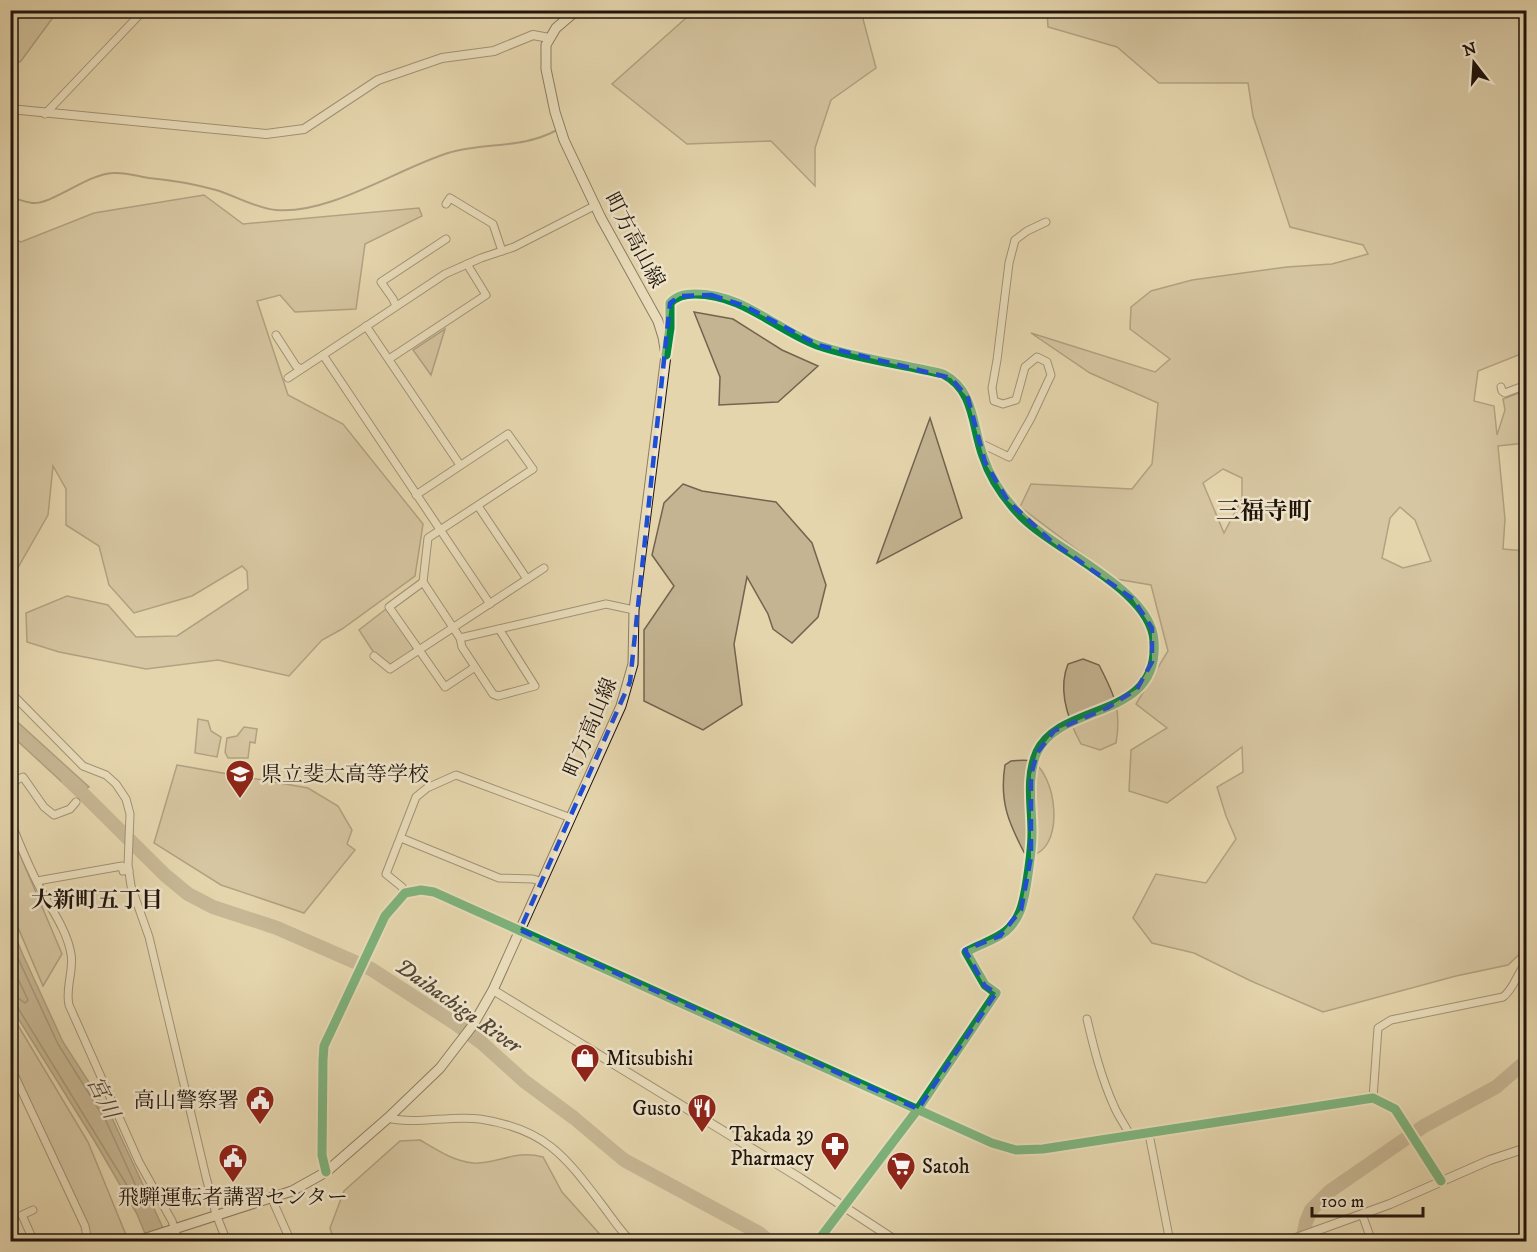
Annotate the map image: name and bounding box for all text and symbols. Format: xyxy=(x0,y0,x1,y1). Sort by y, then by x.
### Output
north arrow xyxy=(1444,33,1504,93)
text: N xyxy=(1461,38,1479,61)
street label: 町方高山線 xyxy=(598,188,670,293)
district label: 三福寺町 xyxy=(1216,497,1312,527)
street label: 町方高山線 xyxy=(558,674,623,781)
school or university icon: 県立斐太高等学校 xyxy=(224,758,256,800)
place label: 県立斐太高等学校 xyxy=(261,762,429,788)
district label: 大新町五丁目 xyxy=(31,887,163,914)
water label: Daihachiga River xyxy=(390,953,528,1061)
shop icon: Mitsubishi xyxy=(569,1042,601,1084)
place label: Mitsubishi xyxy=(606,1046,693,1072)
water label: 宮川 xyxy=(81,1072,126,1125)
public building icon: 高山警察署 xyxy=(244,1084,276,1126)
place label: 高山警察署 xyxy=(134,1088,239,1114)
restaurant icon: Gusto xyxy=(686,1092,718,1134)
place label: Gusto xyxy=(632,1096,681,1122)
place label: Takada 39 Pharmacy xyxy=(730,1122,815,1172)
pharmacy icon: Takada 39 Pharmacy xyxy=(819,1130,851,1172)
public building icon: 飛騨運転者講習センター xyxy=(217,1142,249,1184)
supermarket icon: Satoh xyxy=(885,1150,917,1192)
place label: Satoh xyxy=(922,1154,970,1180)
scale bar xyxy=(1312,1180,1423,1218)
place label: 飛騨運転者講習センター xyxy=(118,1185,348,1211)
text: 100 m xyxy=(1321,1191,1364,1213)

